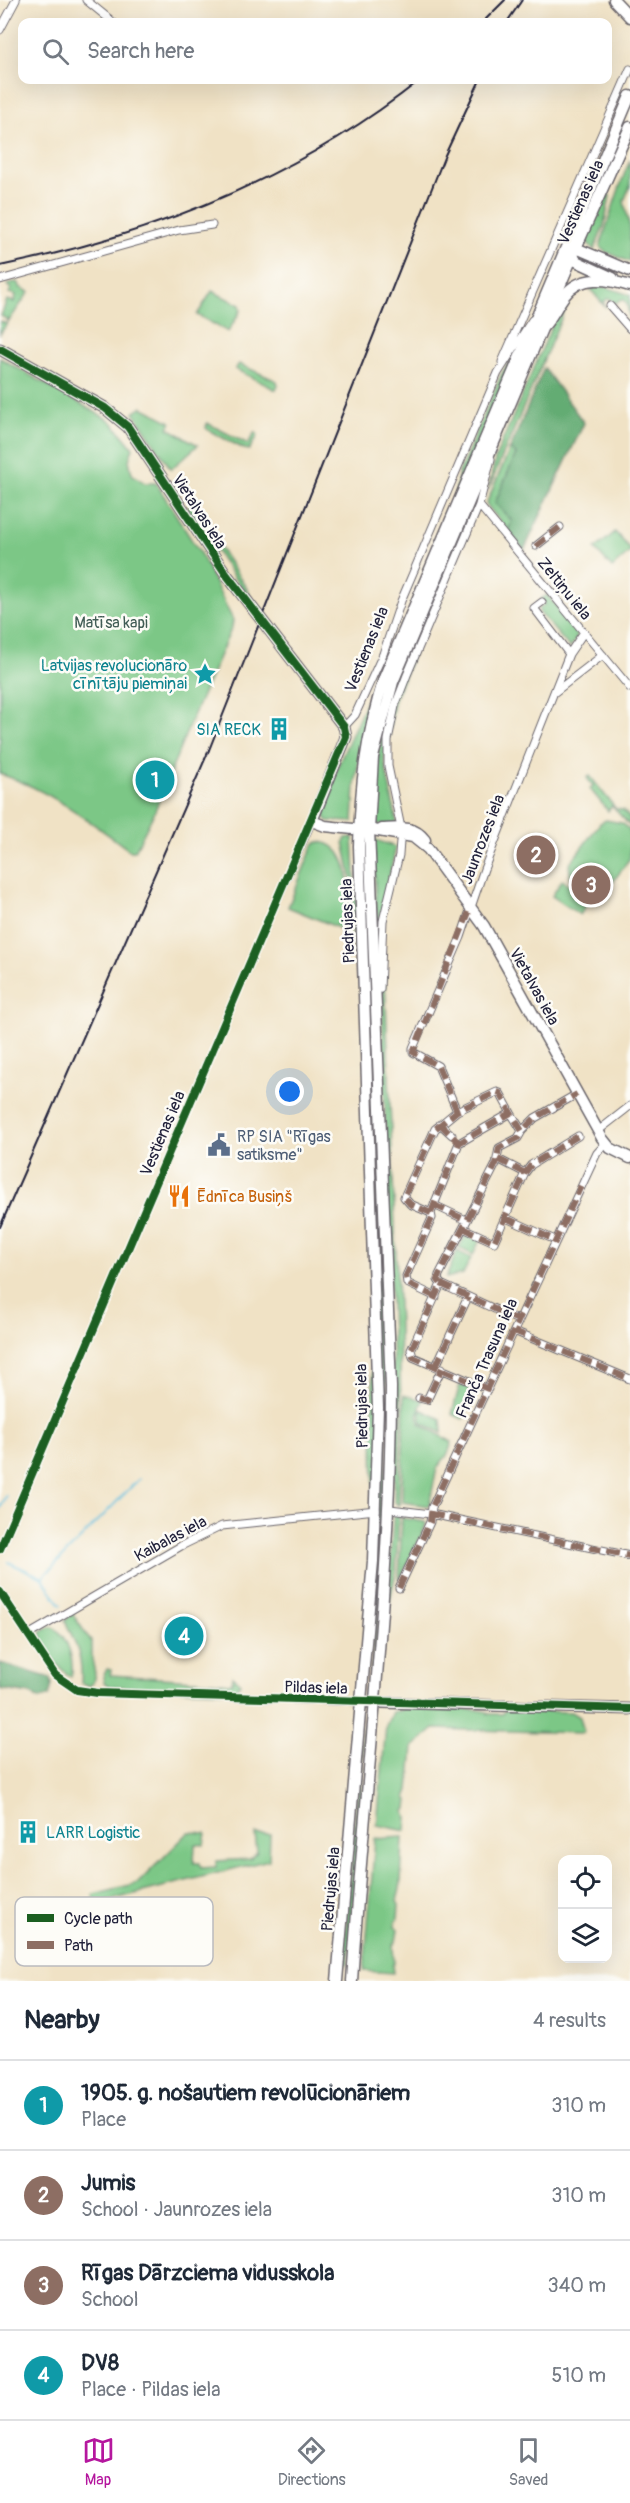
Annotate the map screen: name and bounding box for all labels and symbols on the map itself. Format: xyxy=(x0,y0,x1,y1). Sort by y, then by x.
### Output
street label: Vestienas iela xyxy=(553,157,608,248)
street label: Vietalvas iela xyxy=(168,470,231,553)
street label: Zeltiņu iela xyxy=(533,553,596,624)
street label: Vestienas iela xyxy=(341,604,393,695)
park label: Matīsa kapi xyxy=(74,613,148,633)
place label: Latvijas revolucionāro cīnītāju piemiņai xyxy=(41,656,187,694)
place icon: Latvijas revolucionāro cīnītāju piemiņai xyxy=(192,661,218,687)
building icon: SIA RECK xyxy=(266,716,292,742)
place label: SIA RECK xyxy=(196,720,261,740)
pin: 1 xyxy=(136,758,174,802)
street label: Jaunrozes iela xyxy=(457,792,509,887)
pin: 2 xyxy=(516,832,556,878)
pin: 3 xyxy=(572,862,610,908)
street label: Piedrujas iela xyxy=(337,878,359,964)
street label: Vietalvas iela xyxy=(505,944,564,1029)
your location xyxy=(275,1077,304,1106)
street label: Vestienas iela xyxy=(136,1088,190,1179)
place label: RP SIA "Rīgas satiksme" xyxy=(237,1127,331,1165)
public building icon: RP SIA "Rīgas satiksme" xyxy=(206,1132,232,1158)
restaurant icon: Ēdnīca Busiņš xyxy=(166,1183,192,1209)
place label: Ēdnīca Busiņš xyxy=(197,1187,292,1207)
street label: Franča Trasuna iela xyxy=(452,1295,522,1421)
street label: Piedrujas iela xyxy=(351,1363,373,1449)
street label: Kaibalas iela xyxy=(131,1511,210,1566)
pin: 4 xyxy=(164,1614,204,1658)
street label: Pildas iela xyxy=(284,1677,348,1699)
building icon: LARR Logistic xyxy=(15,1819,41,1845)
place label: LARR Logistic xyxy=(46,1823,141,1843)
street label: Piedrujas iela xyxy=(317,1846,345,1932)
legend xyxy=(15,1897,213,1966)
text: Cycle path xyxy=(64,1909,132,1929)
text: Path xyxy=(64,1936,93,1956)

